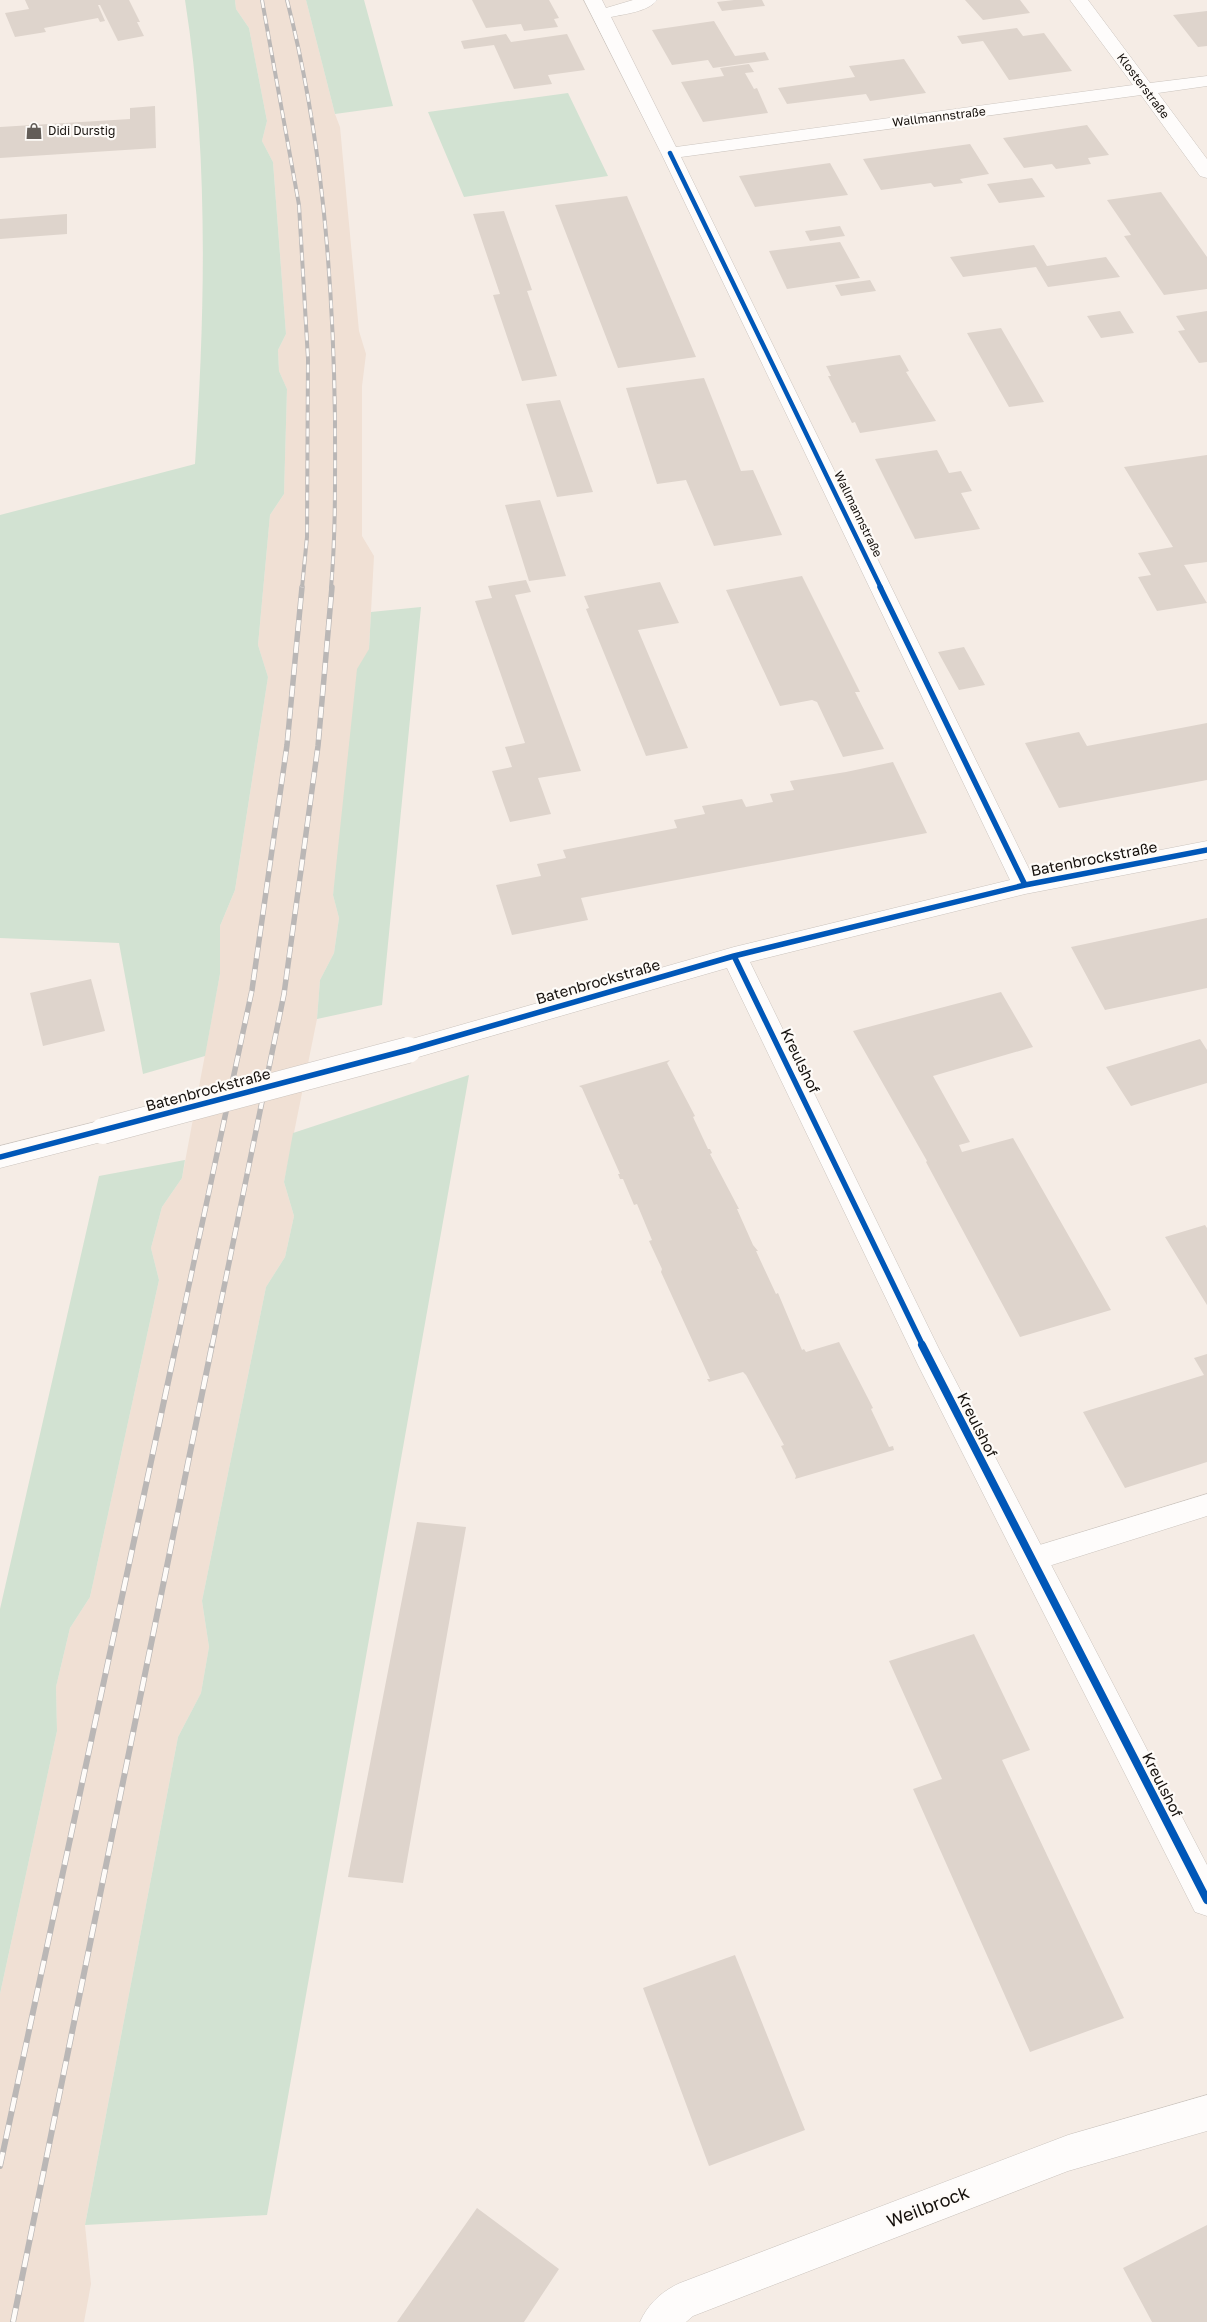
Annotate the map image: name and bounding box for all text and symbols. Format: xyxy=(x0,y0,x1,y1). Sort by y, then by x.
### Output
street label: Klosterstraße xyxy=(1114,50,1173,122)
street label: Wallmannstraße xyxy=(891,103,987,130)
shop icon: Didi Durstig xyxy=(24,121,44,141)
place label: Didi Durstig xyxy=(48,123,115,138)
street label: Wallmannstraße xyxy=(831,468,886,559)
street label: Batenbrockstraße xyxy=(1029,837,1159,879)
street label: Batenbrockstraße xyxy=(534,955,662,1007)
street label: Kreulshof xyxy=(777,1025,825,1096)
street label: Batenbrockstraße xyxy=(143,1064,272,1114)
street label: Kreulshof xyxy=(954,1389,1002,1460)
street label: Kreulshof xyxy=(1139,1749,1187,1820)
street label: Weilbrock xyxy=(883,2180,972,2232)

